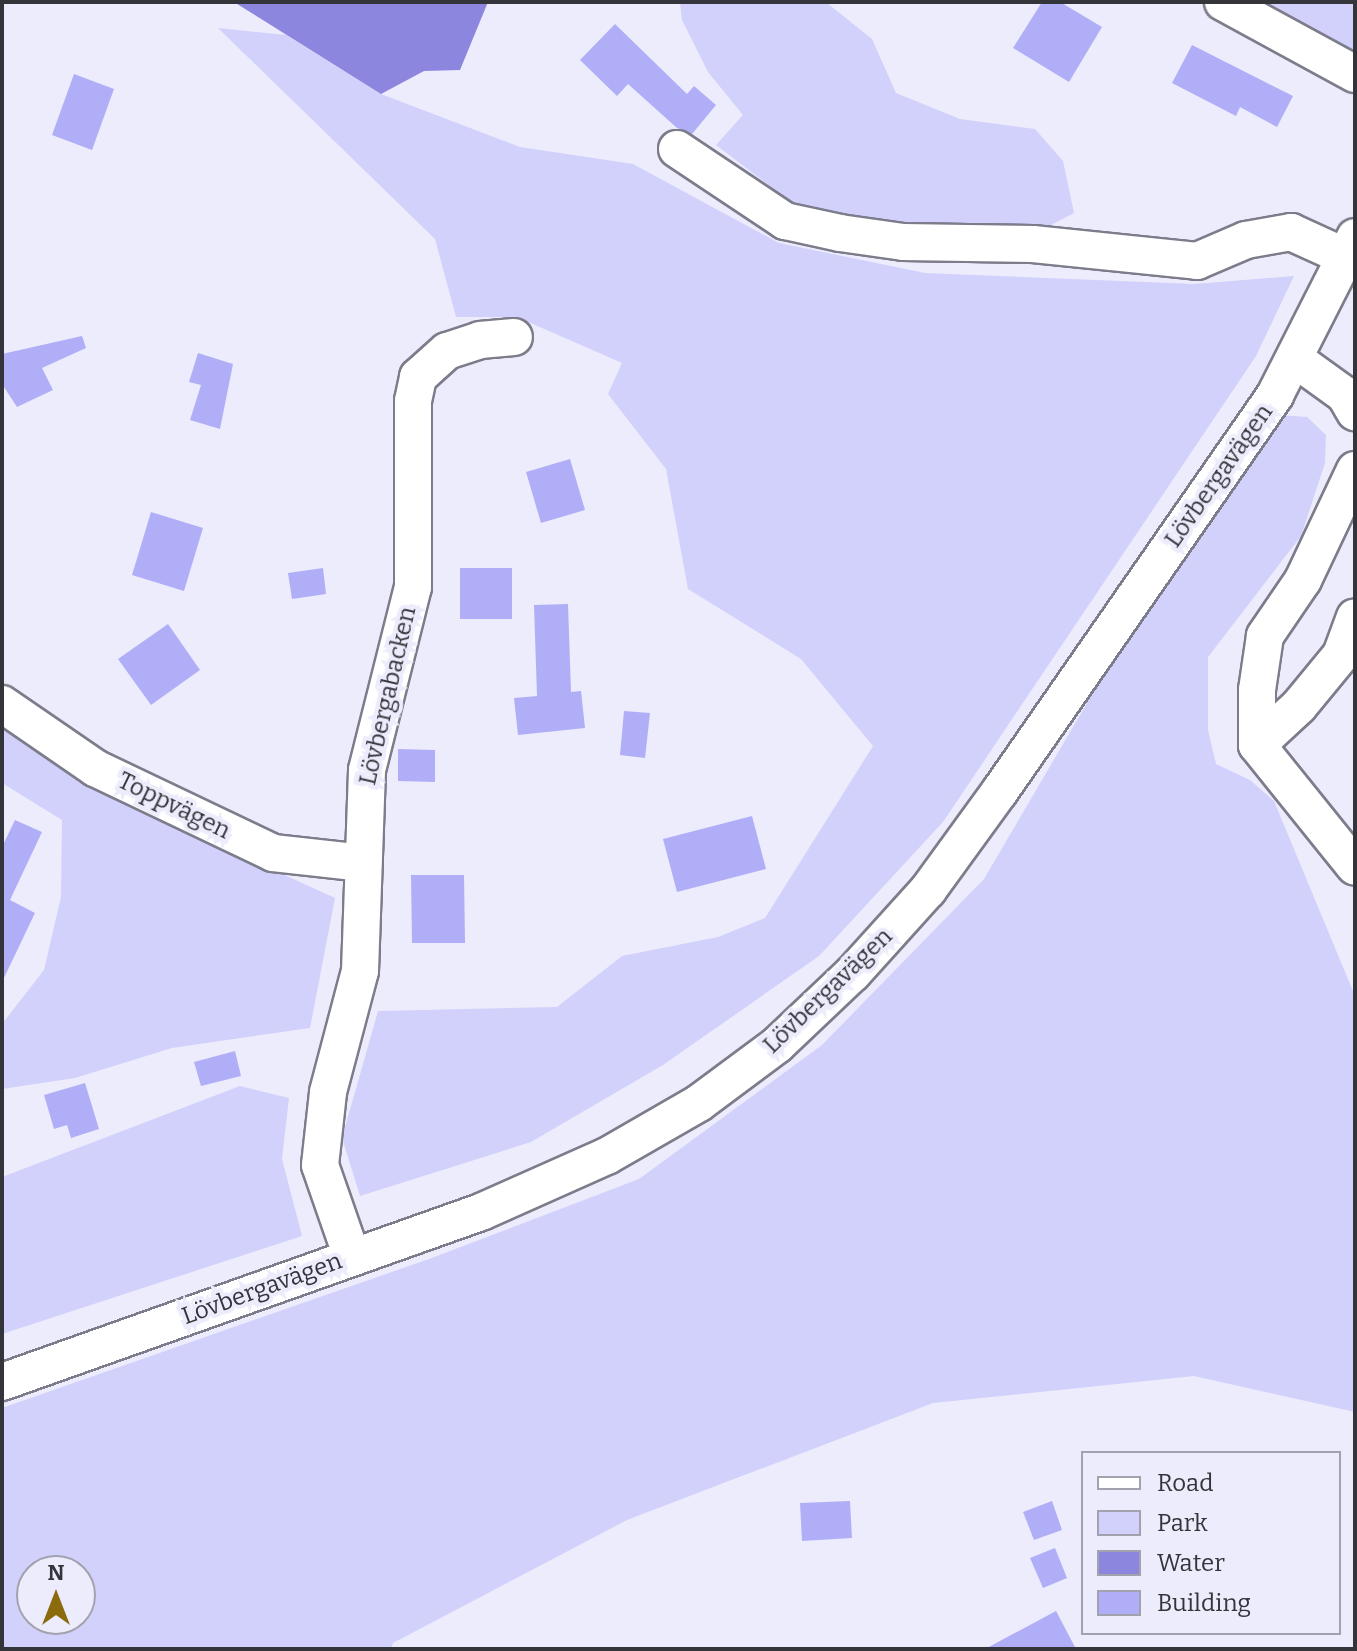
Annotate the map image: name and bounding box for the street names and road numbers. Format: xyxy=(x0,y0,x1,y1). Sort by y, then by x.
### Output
street label: Lövbergavägen xyxy=(1159,399,1279,553)
street label: Lövbergabacken xyxy=(353,604,423,788)
street label: Toppvägen xyxy=(113,766,235,846)
street label: Lövbergavägen xyxy=(757,922,899,1060)
street label: Lövbergavägen xyxy=(178,1247,346,1331)

